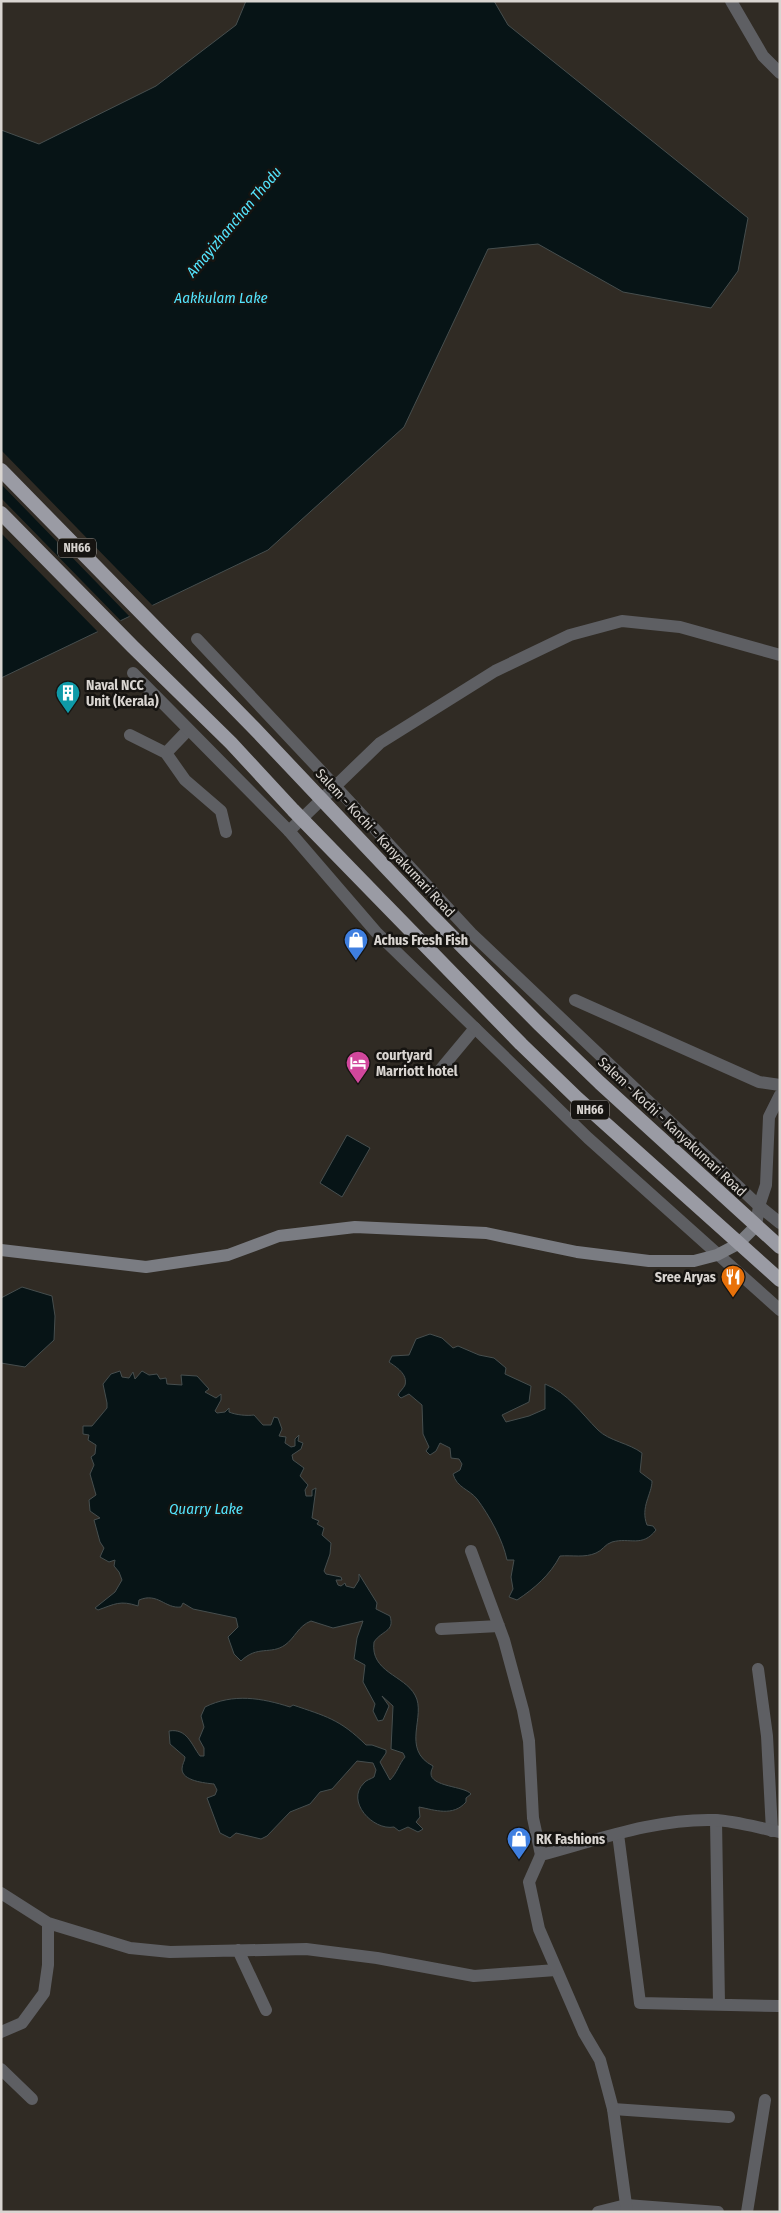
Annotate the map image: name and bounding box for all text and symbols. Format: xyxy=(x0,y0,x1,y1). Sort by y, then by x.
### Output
water label: Amayizhanchan Thodu xyxy=(182,163,286,282)
water label: Aakkulam Lake xyxy=(173,289,268,307)
road number: NH66 xyxy=(58,538,96,558)
place label: Naval NCC Unit (Kerala) xyxy=(86,677,159,710)
building icon: Naval NCC Unit (Kerala) xyxy=(55,680,81,714)
street label: Salem - Kochi - Kanyakumari Road xyxy=(312,765,458,921)
shop icon: Achus Fresh Fish xyxy=(343,927,369,961)
place label: Achus Fresh Fish xyxy=(373,932,468,949)
place label: courtyard Marriott hotel xyxy=(376,1047,458,1080)
hotel icon: courtyard Marriott hotel xyxy=(345,1050,371,1084)
street label: Salem - Kochi - Kanyakumari Road xyxy=(594,1054,750,1200)
road number: NH66 xyxy=(571,1100,609,1120)
restaurant icon: Sree Aryas xyxy=(720,1264,746,1298)
place label: Sree Aryas xyxy=(655,1269,716,1286)
water label: Quarry Lake xyxy=(169,1500,243,1518)
shop icon: RK Fashions xyxy=(506,1826,532,1860)
place label: RK Fashions xyxy=(536,1831,605,1848)

